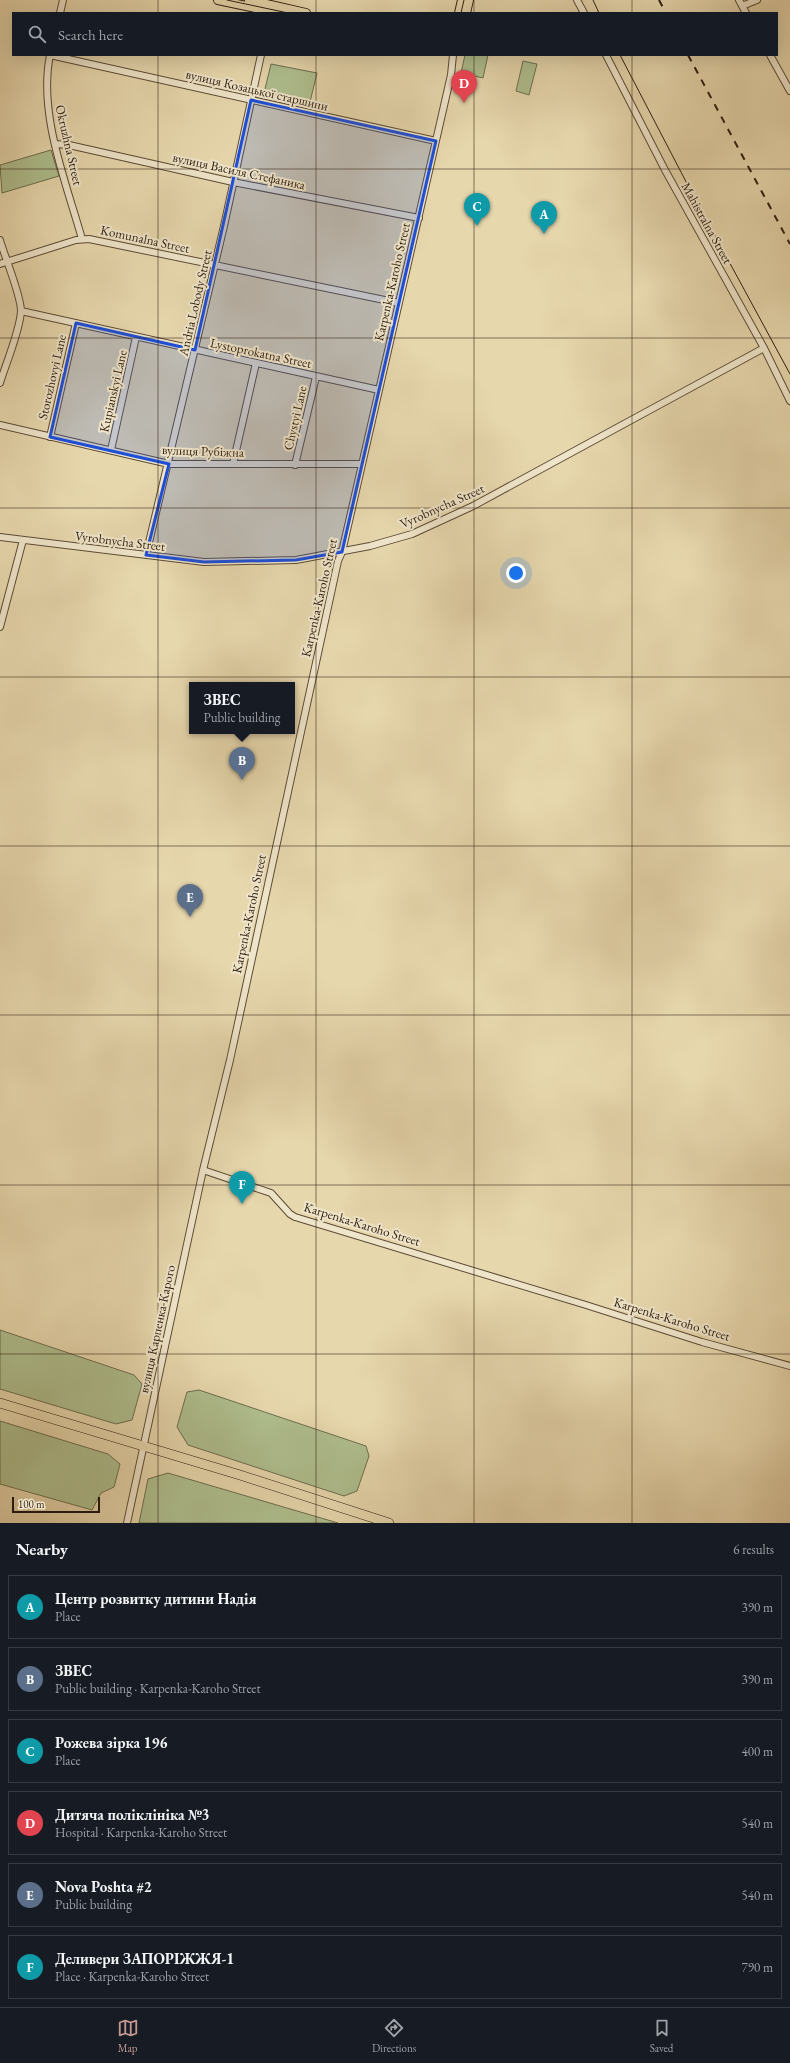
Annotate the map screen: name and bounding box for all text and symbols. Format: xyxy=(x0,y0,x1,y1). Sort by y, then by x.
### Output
search box xyxy=(12,12,778,56)
icon: search xyxy=(26,23,48,45)
text: Search here xyxy=(58,25,123,44)
street label: вулиця Козацької старшини xyxy=(184,65,330,115)
pin: D xyxy=(451,70,477,103)
street label: Okruzhna Street xyxy=(51,103,87,187)
street label: вулиця Василя Стефаника xyxy=(171,149,308,194)
street label: Mahistralna Street xyxy=(678,179,736,267)
pin: C xyxy=(464,193,490,226)
pin: A xyxy=(531,201,557,234)
street label: Komunalna Street xyxy=(99,221,191,257)
street label: Karpenka-Karoho Street xyxy=(370,221,414,343)
street label: Andria Lobody Street xyxy=(174,248,215,359)
street label: Storozhovyi Lane xyxy=(34,333,70,421)
street label: Lystoprokatna Street xyxy=(209,334,313,372)
street label: Kupianskyi Lane xyxy=(95,348,131,434)
street label: Chystyi Lane xyxy=(279,384,311,452)
street label: вулиця Рубіжна xyxy=(162,441,245,461)
street label: Vyrobnycha Street xyxy=(397,480,487,532)
street label: Vyrobnycha Street xyxy=(74,527,166,555)
street label: Karpenka-Karoho Street xyxy=(297,537,341,659)
your location xyxy=(506,563,526,583)
popup xyxy=(189,682,295,734)
text: ЗВЕС xyxy=(204,690,241,709)
text: Public building xyxy=(204,709,280,726)
pin: B xyxy=(229,747,255,780)
street label: Karpenka-Karoho Street xyxy=(228,853,270,975)
pin: E xyxy=(177,884,203,917)
pin: F xyxy=(229,1171,255,1204)
street label: Karpenka-Karoho Street xyxy=(302,1198,422,1250)
street label: вулиця Карпенка-Карого xyxy=(135,1263,179,1395)
street label: Karpenka-Karoho Street xyxy=(612,1293,732,1345)
scale bar xyxy=(12,1495,100,1514)
text: 100 m xyxy=(18,1497,45,1511)
text: Nearby xyxy=(16,1538,68,1560)
text: 6 results xyxy=(733,1541,774,1558)
text: Центр розвитку дитини Надія xyxy=(55,1589,256,1608)
text: A xyxy=(25,1599,35,1616)
text: 390 m xyxy=(742,1599,773,1616)
text: Place xyxy=(55,1608,81,1625)
text: ЗВЕС xyxy=(55,1661,92,1680)
text: B xyxy=(26,1671,34,1688)
text: 390 m xyxy=(742,1671,773,1688)
text: Public building · Karpenka-Karoho Street xyxy=(55,1680,260,1697)
text: Рожева зірка 196 xyxy=(55,1733,167,1752)
text: C xyxy=(25,1743,35,1760)
text: 400 m xyxy=(742,1743,773,1760)
text: Place xyxy=(55,1752,81,1769)
text: Дитяча поліклініка №3 xyxy=(55,1805,210,1824)
text: D xyxy=(25,1815,35,1832)
text: 540 m xyxy=(742,1815,773,1832)
text: Hospital · Karpenka-Karoho Street xyxy=(55,1824,227,1841)
text: Nova Poshta #2 xyxy=(55,1877,152,1896)
text: E xyxy=(26,1887,34,1904)
text: 540 m xyxy=(742,1887,773,1904)
text: Public building xyxy=(55,1896,132,1913)
text: Деливери ЗАПОРІЖЖЯ-1 xyxy=(55,1949,234,1968)
text: F xyxy=(26,1959,34,1976)
text: 790 m xyxy=(742,1959,773,1976)
text: Place · Karpenka-Karoho Street xyxy=(55,1968,209,1985)
tab: Map xyxy=(117,2017,139,2055)
tab: Directions xyxy=(372,2017,416,2055)
tab: Saved xyxy=(650,2017,673,2055)

